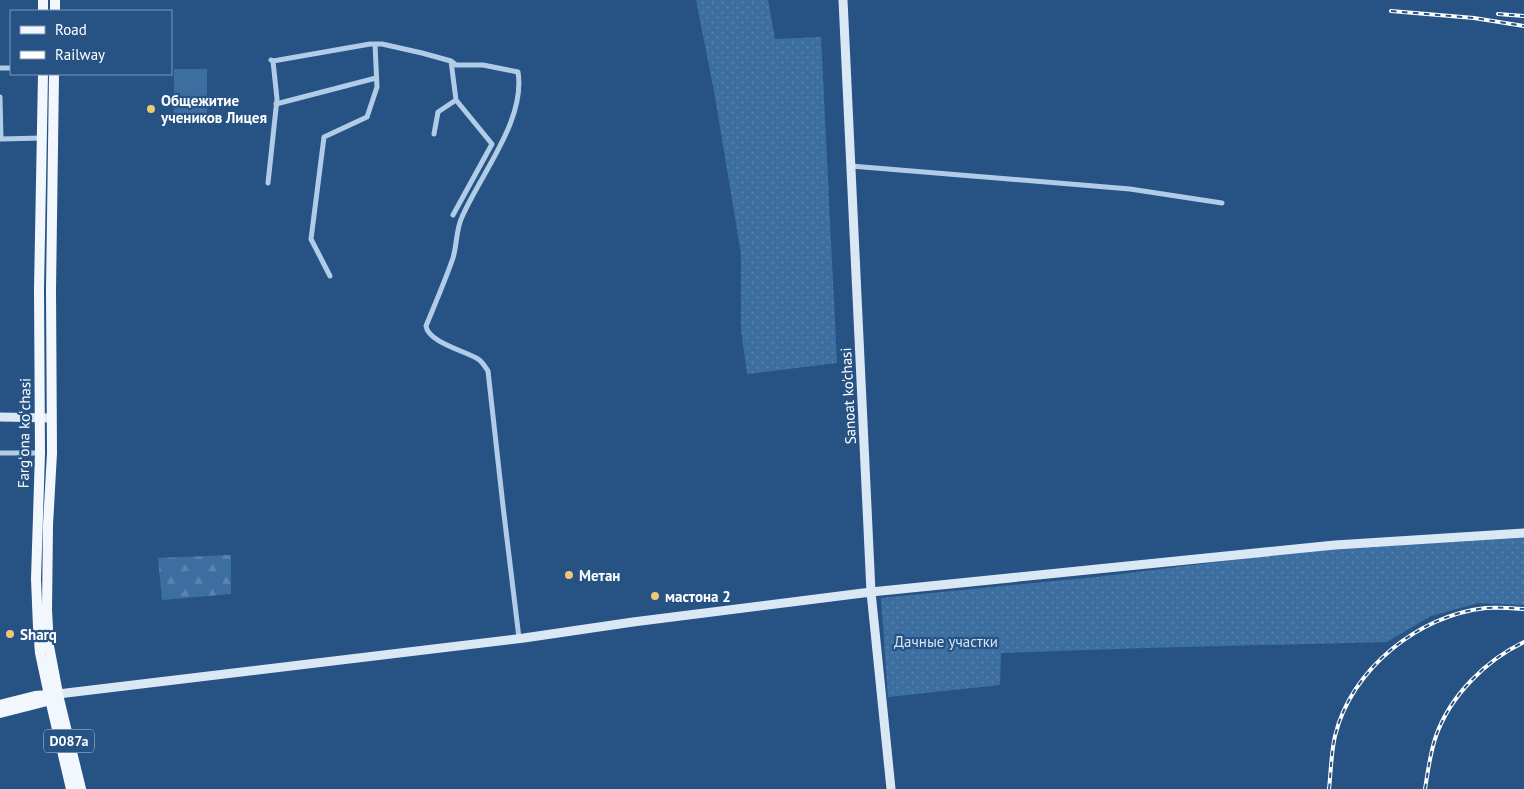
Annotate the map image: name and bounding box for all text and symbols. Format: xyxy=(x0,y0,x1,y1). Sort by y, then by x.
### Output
legend xyxy=(10,10,172,75)
text: Road xyxy=(55,20,87,39)
text: Railway xyxy=(55,45,105,64)
place label: Общежитие учеников Лицея xyxy=(160,91,267,127)
marker: Общежитие учеников Лицея xyxy=(145,103,157,115)
street label: Sanoat ko'chasi xyxy=(836,347,860,445)
street label: Fargʻona koʻchasi xyxy=(14,378,34,488)
place label: Метан xyxy=(579,566,620,585)
marker: Метан xyxy=(563,569,575,581)
place label: мастона 2 xyxy=(665,587,731,606)
marker: мастона 2 xyxy=(649,590,661,602)
place label: Sharq xyxy=(20,625,57,644)
marker: Sharq xyxy=(4,628,16,640)
park label: Дачные участки xyxy=(894,632,998,651)
road number: D087a xyxy=(44,729,94,752)

